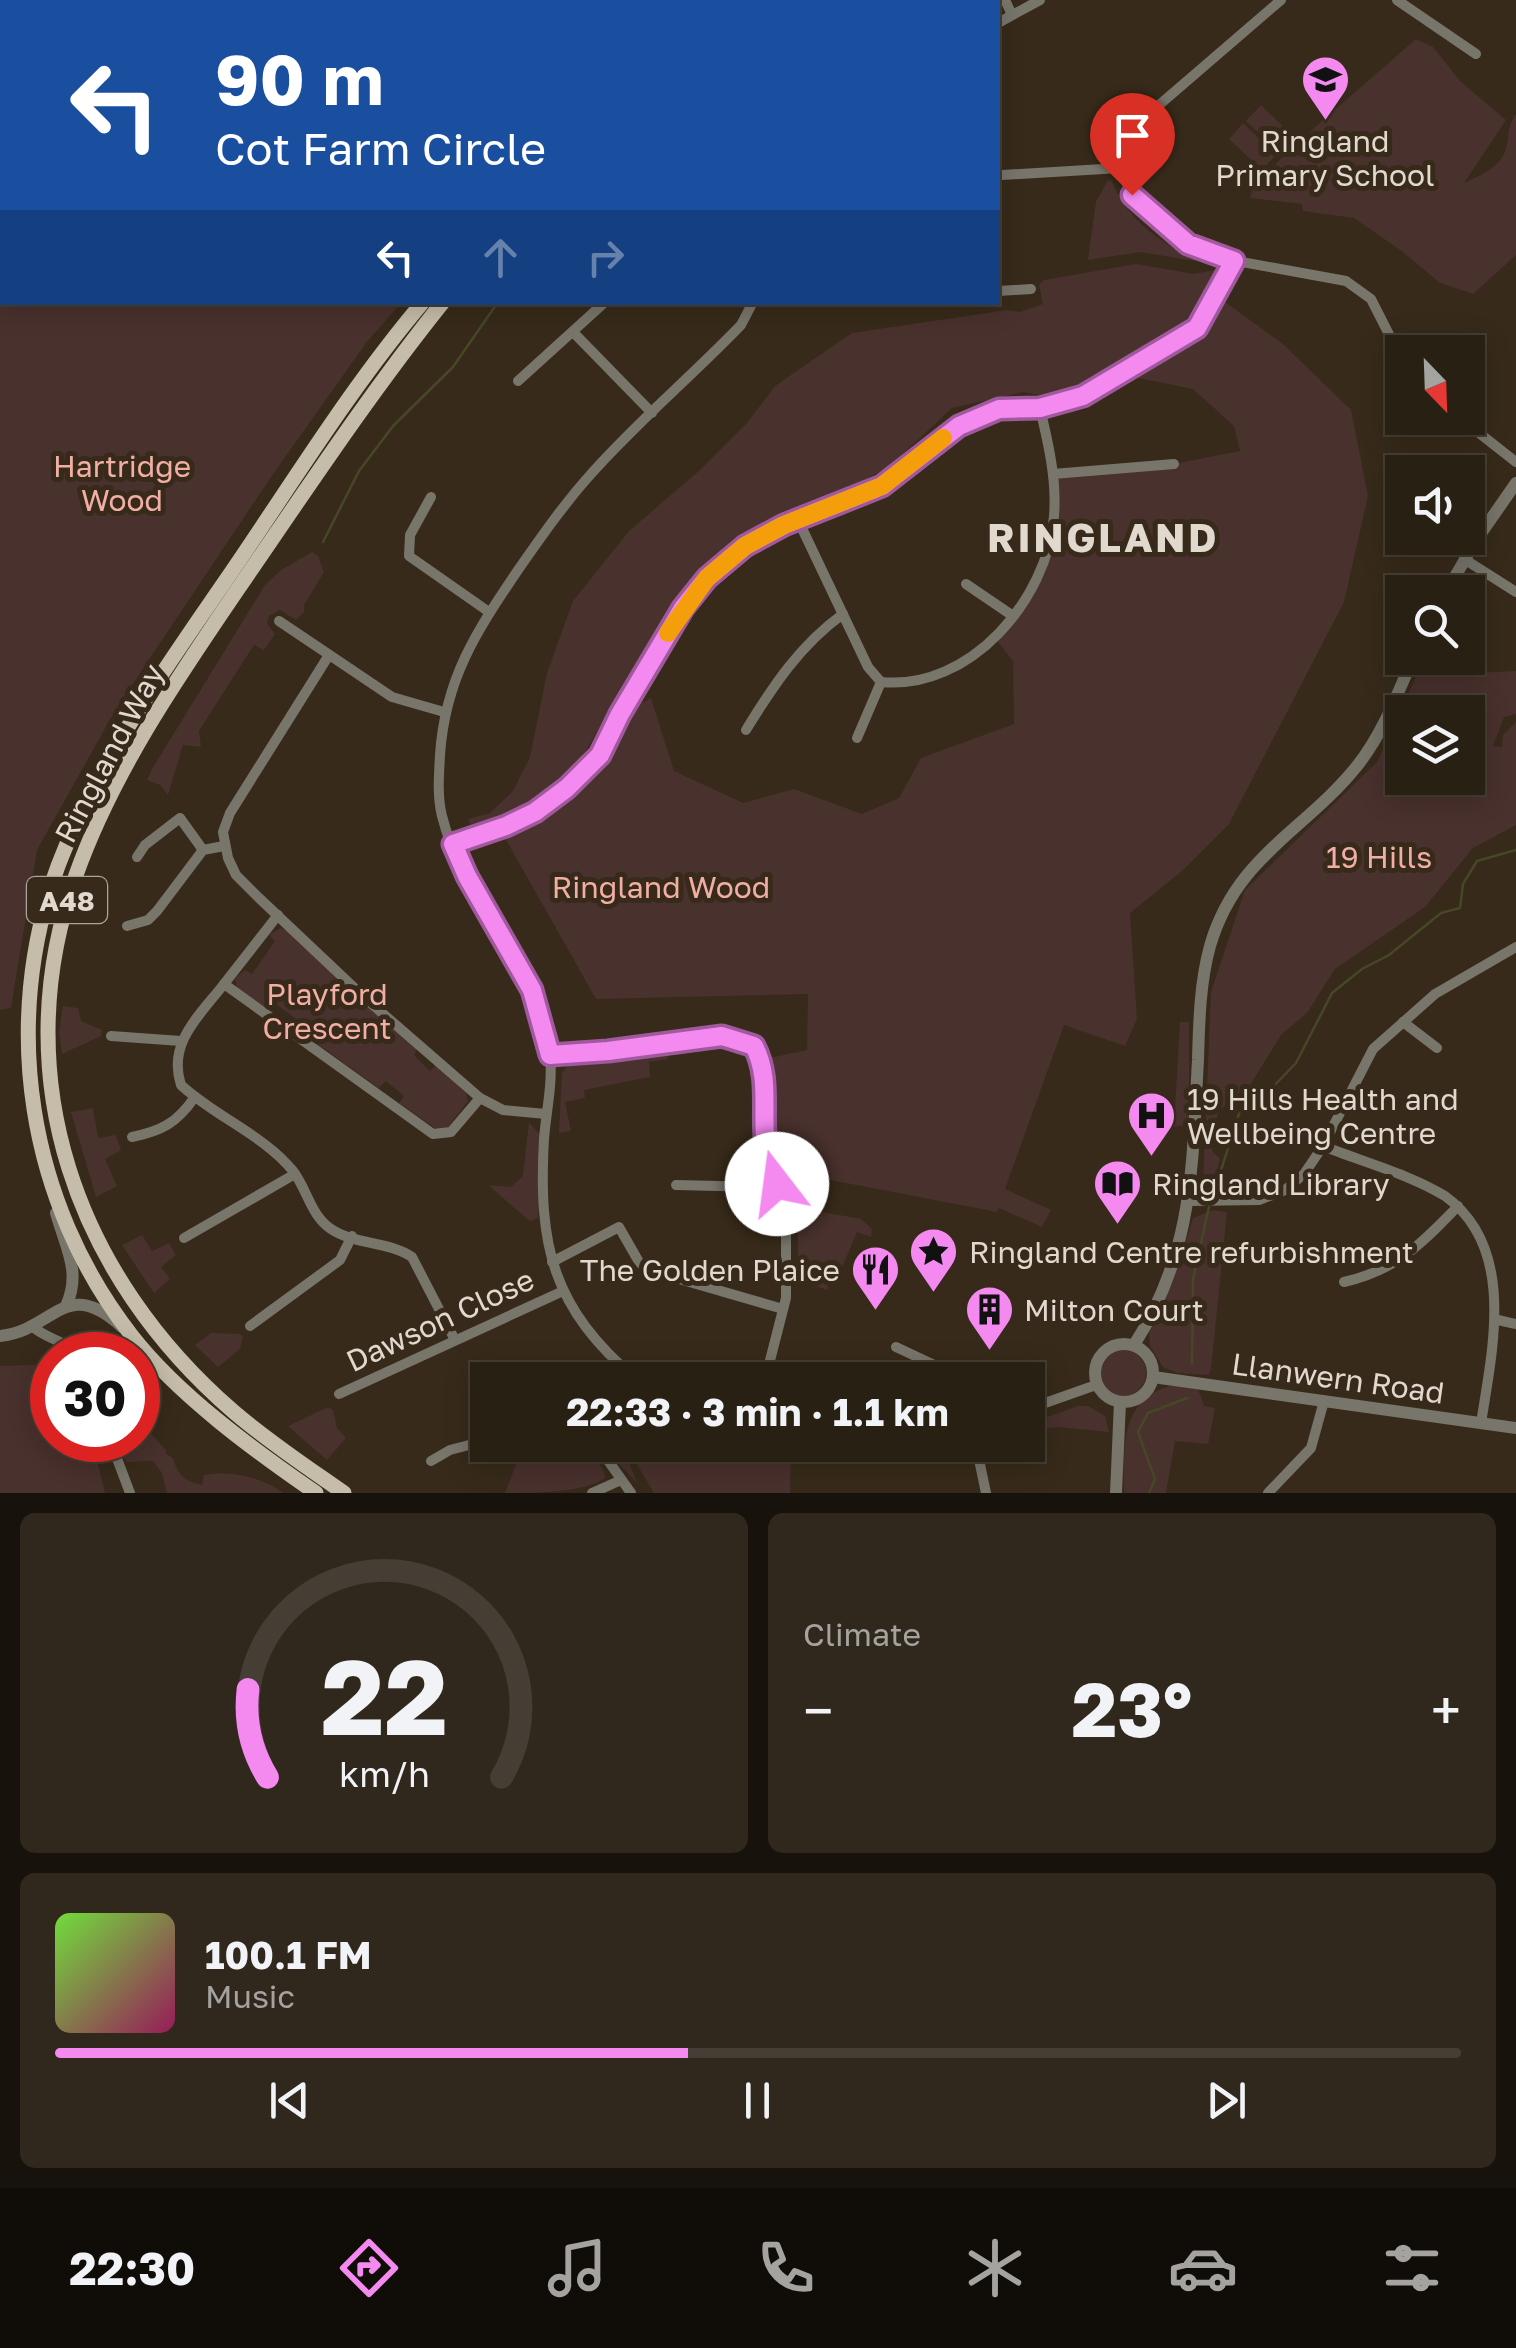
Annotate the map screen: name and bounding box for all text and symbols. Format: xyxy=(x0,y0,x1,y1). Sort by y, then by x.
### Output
text: 90 m xyxy=(215,36,384,120)
icon: left xyxy=(50,40,180,170)
school or university icon: Ringland Primary School xyxy=(1299,54,1351,122)
pin xyxy=(1090,93,1175,196)
icon: arrive xyxy=(1105,108,1160,163)
text: Cot Farm Circle xyxy=(215,121,546,175)
place label: Ringland Primary School xyxy=(1215,123,1435,193)
icon: left xyxy=(368,230,423,285)
icon: ahead xyxy=(473,230,528,285)
icon: right xyxy=(578,230,633,285)
north arrow xyxy=(1385,335,1485,435)
map controls xyxy=(1385,335,1485,795)
park label: Hartridge Wood xyxy=(53,448,191,518)
button: sound xyxy=(1385,455,1485,555)
district label: RINGLAND xyxy=(987,513,1219,561)
button: search xyxy=(1385,575,1485,675)
street label: Ringland Way xyxy=(47,657,171,848)
button: layers xyxy=(1385,695,1485,795)
park label: 19 Hills xyxy=(1326,839,1432,875)
park label: Ringland Wood xyxy=(552,869,770,905)
road number: A48 xyxy=(27,877,107,923)
park label: Playford Crescent xyxy=(263,976,392,1046)
place label: 19 Hills Health and Wellbeing Centre xyxy=(1187,1081,1459,1151)
hospital icon: 19 Hills Health and Wellbeing Centre xyxy=(1126,1090,1178,1158)
position arrow xyxy=(725,1132,829,1236)
library icon: Ringland Library xyxy=(1091,1158,1143,1226)
place label: Ringland Library xyxy=(1152,1166,1390,1202)
place icon: Ringland Centre refurbishment xyxy=(908,1226,960,1294)
place label: Ringland Centre refurbishment xyxy=(969,1234,1414,1270)
restaurant icon: The Golden Plaice xyxy=(849,1244,901,1312)
place label: The Golden Plaice xyxy=(580,1252,840,1288)
street label: Dawson Close xyxy=(340,1261,540,1379)
building icon: Milton Court xyxy=(963,1284,1015,1352)
place label: Milton Court xyxy=(1024,1292,1204,1328)
speed limit sign: 30 xyxy=(30,1332,160,1462)
street label: Llanwern Road xyxy=(1230,1345,1446,1411)
text: 22:33 · 3 min · 1.1 km xyxy=(566,1389,949,1434)
text: Climate xyxy=(803,1615,921,1653)
text: 22 xyxy=(321,1633,447,1758)
text: 23° xyxy=(1072,1663,1192,1754)
text: − xyxy=(803,1677,833,1743)
text: + xyxy=(1431,1677,1461,1743)
text: km/h xyxy=(339,1752,429,1795)
text: 100.1 FM xyxy=(205,1932,372,1977)
text: Music xyxy=(205,1977,295,2015)
icon: previous xyxy=(262,2073,317,2128)
icon: pause xyxy=(730,2073,785,2128)
icon: next xyxy=(1199,2073,1254,2128)
icon: directions xyxy=(334,2233,404,2303)
icon: music xyxy=(542,2233,612,2303)
icon: phone xyxy=(751,2233,821,2303)
icon: climate xyxy=(960,2233,1030,2303)
icon: car xyxy=(1168,2233,1238,2303)
icon: filters xyxy=(1377,2233,1447,2303)
text: 22:30 xyxy=(69,2241,195,2295)

